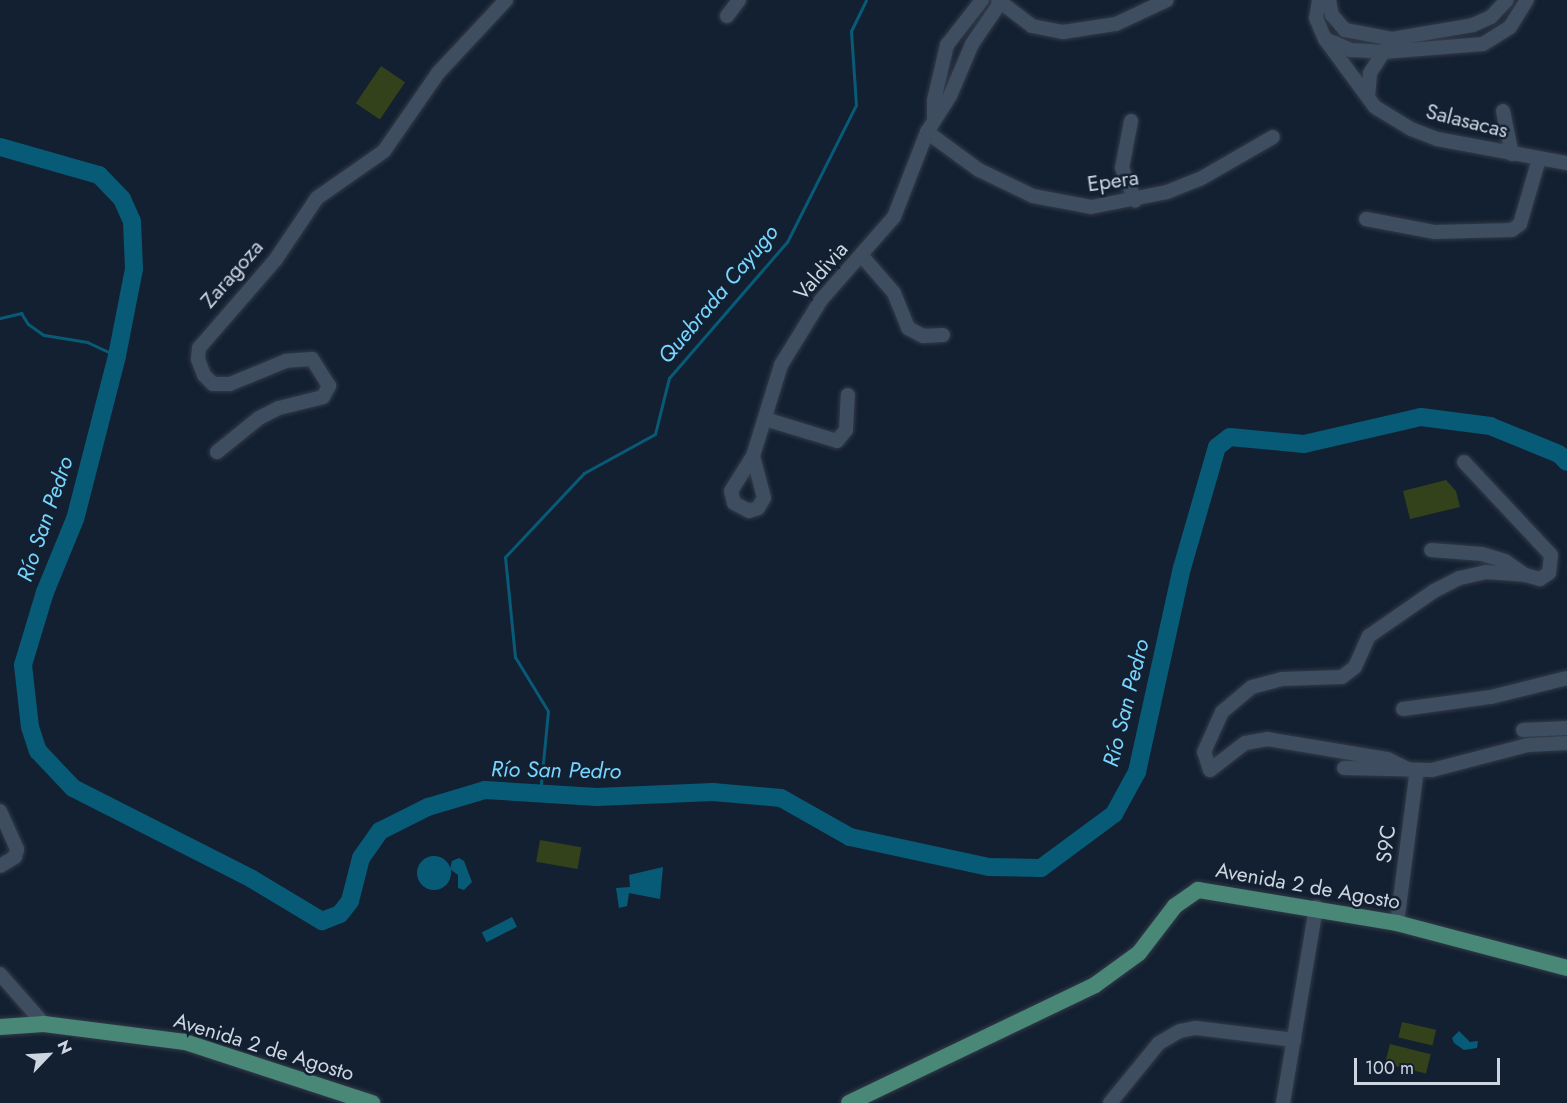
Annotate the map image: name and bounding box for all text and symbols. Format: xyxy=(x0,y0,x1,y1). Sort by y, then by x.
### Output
street label: Salasacas xyxy=(1423,99,1511,143)
street label: Epera xyxy=(1086,165,1140,197)
water label: Quebrada Cayugo xyxy=(652,219,784,369)
street label: Zaragoza xyxy=(196,235,268,313)
street label: Valdivia xyxy=(789,237,853,305)
water label: Río San Pedro xyxy=(11,453,79,585)
water label: Río San Pedro xyxy=(1097,637,1155,769)
water label: Río San Pedro xyxy=(491,756,621,784)
street label: S9C xyxy=(1371,824,1401,864)
street label: Avenida 2 de Agosto xyxy=(1214,857,1402,915)
street label: Avenida 2 de Agosto xyxy=(171,1008,357,1086)
north arrow xyxy=(18,1025,78,1085)
text: N xyxy=(52,1037,78,1058)
scale bar xyxy=(1357,1046,1502,1084)
text: 100 m xyxy=(1365,1055,1414,1081)

